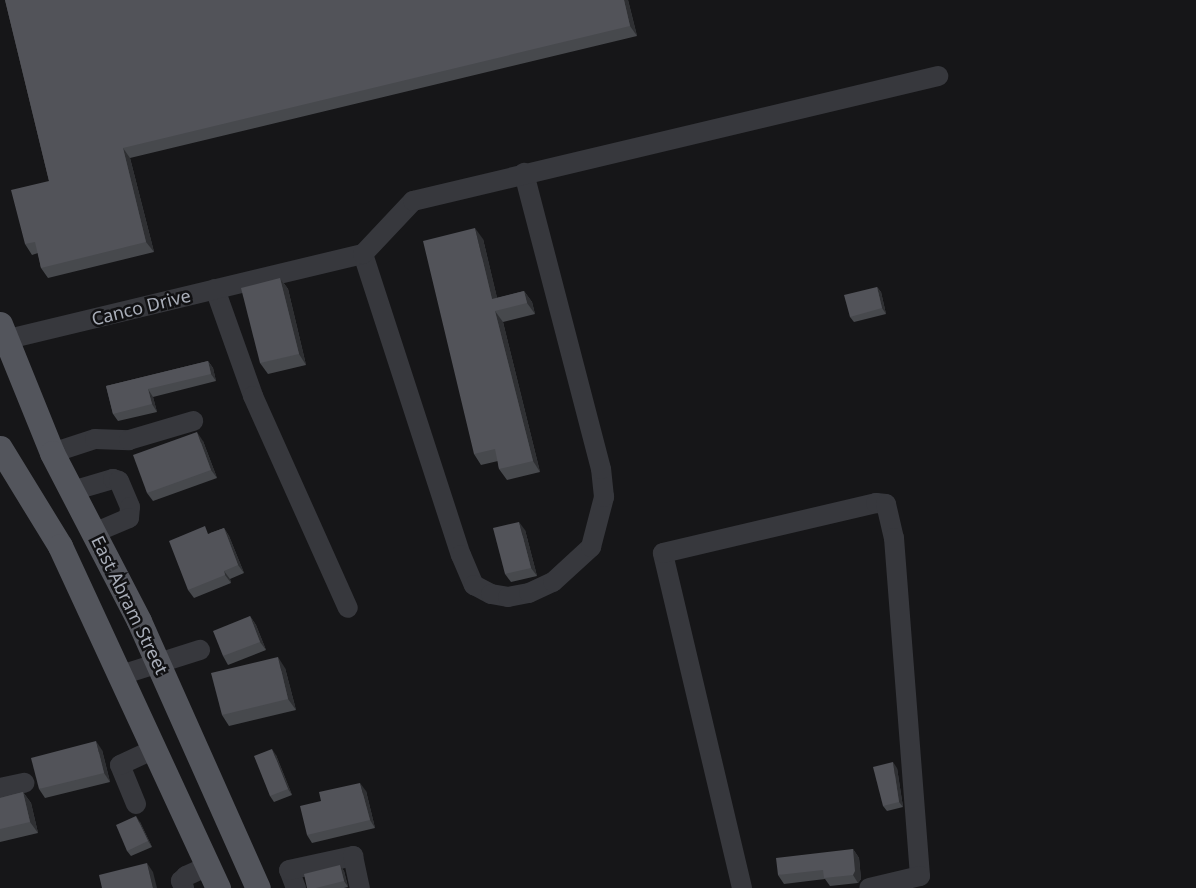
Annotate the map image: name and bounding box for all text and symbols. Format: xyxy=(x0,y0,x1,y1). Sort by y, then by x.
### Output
street label: Canco Drive xyxy=(89,284,193,330)
street label: East Abram Street xyxy=(87,532,173,678)

